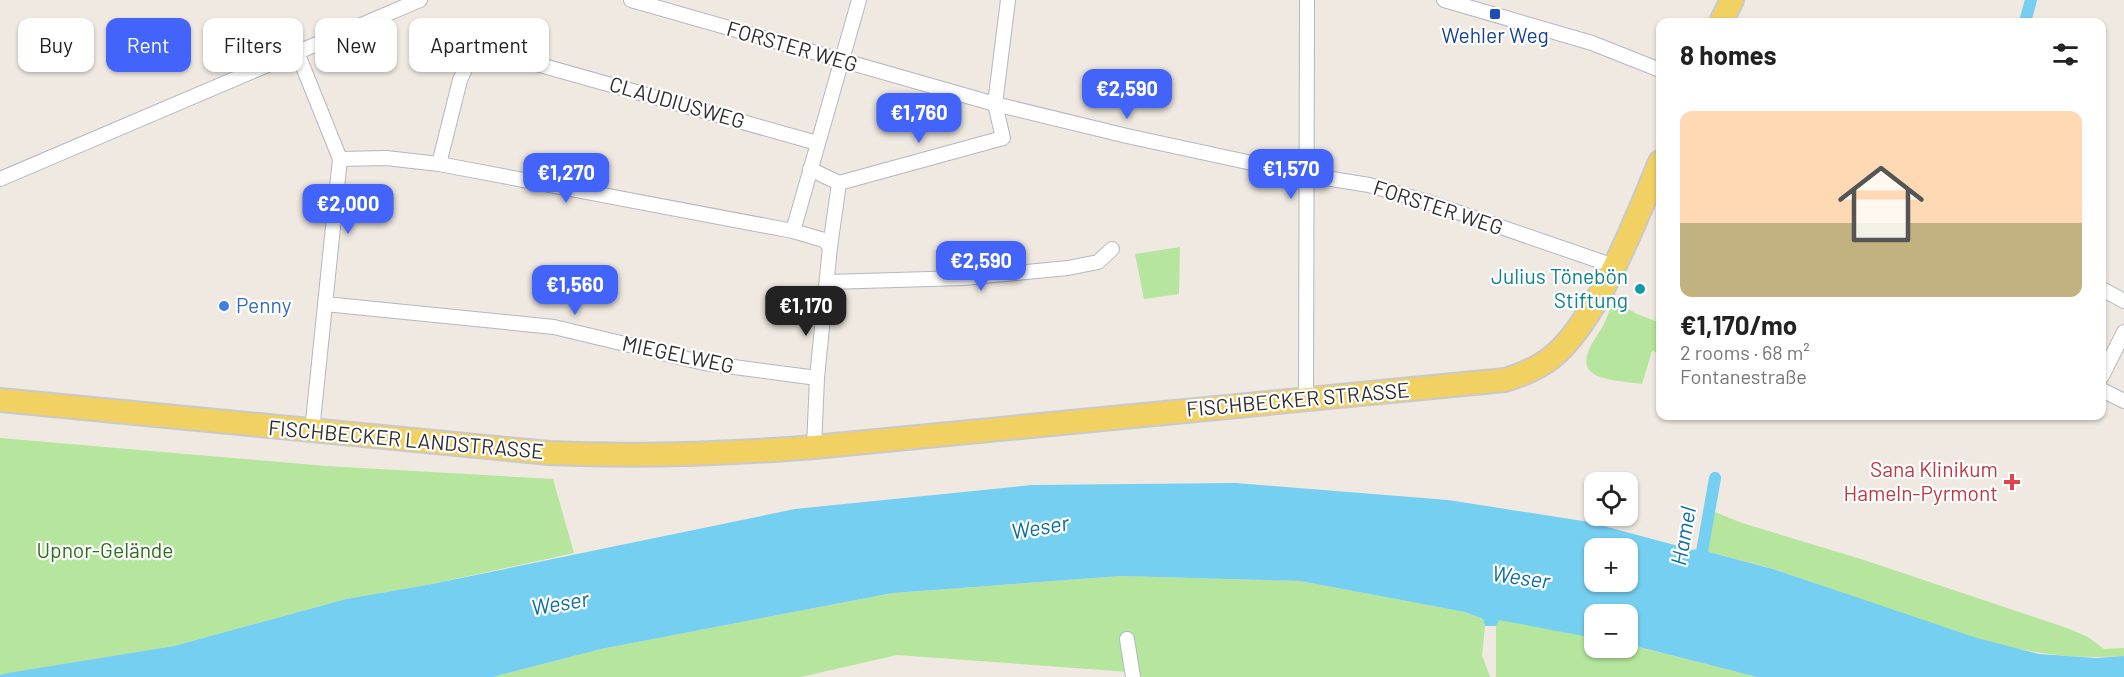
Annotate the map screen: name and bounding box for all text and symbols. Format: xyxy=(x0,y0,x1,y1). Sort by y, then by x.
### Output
marker: Wehler Weg xyxy=(1488,7,1502,21)
street label: FORSTER WEG xyxy=(724,15,861,76)
chip: Buy xyxy=(18,18,94,72)
chip: Rent xyxy=(106,18,191,72)
chip: Filters xyxy=(203,18,303,72)
chip: New xyxy=(315,18,397,72)
chip: Apartment xyxy=(409,18,549,72)
place label: Wehler Weg xyxy=(1441,22,1549,47)
icon: filters xyxy=(2049,38,2082,71)
text: 8 homes xyxy=(1680,39,1777,70)
pin: €2,590 xyxy=(1078,69,1176,120)
street label: CLAUDIUSWEG xyxy=(607,70,748,133)
text: €2,590 xyxy=(1096,76,1158,100)
pin: €1,760 xyxy=(870,93,968,144)
text: €1,760 xyxy=(890,100,948,124)
pin: €1,570 xyxy=(1242,149,1340,200)
icon: home xyxy=(1827,150,1935,258)
pin: €1,270 xyxy=(517,153,615,204)
text: €1,570 xyxy=(1262,156,1320,180)
text: €1,270 xyxy=(537,160,595,184)
street label: FORSTER WEG xyxy=(1370,174,1507,239)
pin: €2,000 xyxy=(299,184,397,235)
text: €2,000 xyxy=(317,191,379,215)
pin: €2,590 xyxy=(932,241,1030,292)
text: €2,590 xyxy=(950,248,1012,272)
place label: Julius Tönebön Stiftung xyxy=(1491,263,1628,312)
pin: €1,560 xyxy=(526,265,624,316)
text: €1,560 xyxy=(546,272,604,296)
marker: Julius Tönebön Stiftung xyxy=(1633,282,1647,296)
pin: €1,170 xyxy=(757,286,855,337)
place label: Penny xyxy=(236,292,292,317)
text: €1,170 xyxy=(779,293,833,317)
marker: Penny xyxy=(217,299,231,313)
text: €1,170/mo xyxy=(1680,309,1797,340)
street label: MIEGELWEG xyxy=(620,329,737,378)
text: 2 rooms · 68 m² xyxy=(1680,340,1810,364)
text: Fontanestraße xyxy=(1680,364,1807,388)
street label: FISCHBECKER STRASSE xyxy=(1185,376,1411,421)
street label: FISCHBECKER LANDSTRASSE xyxy=(267,414,545,463)
place label: Sana Klinikum Hameln-Pyrmont xyxy=(1843,456,1998,505)
map controls xyxy=(1584,472,1638,658)
button: locate xyxy=(1584,472,1638,526)
marker: Sana Klinikum Hameln-Pyrmont xyxy=(2003,473,2021,491)
water label: Hamel xyxy=(1664,504,1700,567)
water label: Weser xyxy=(1009,508,1072,543)
park label: Upnor-Gelände xyxy=(36,537,174,562)
button: + xyxy=(1584,538,1638,592)
water label: Weser xyxy=(1490,559,1553,593)
water label: Weser xyxy=(529,584,592,619)
button: − xyxy=(1584,604,1638,658)

